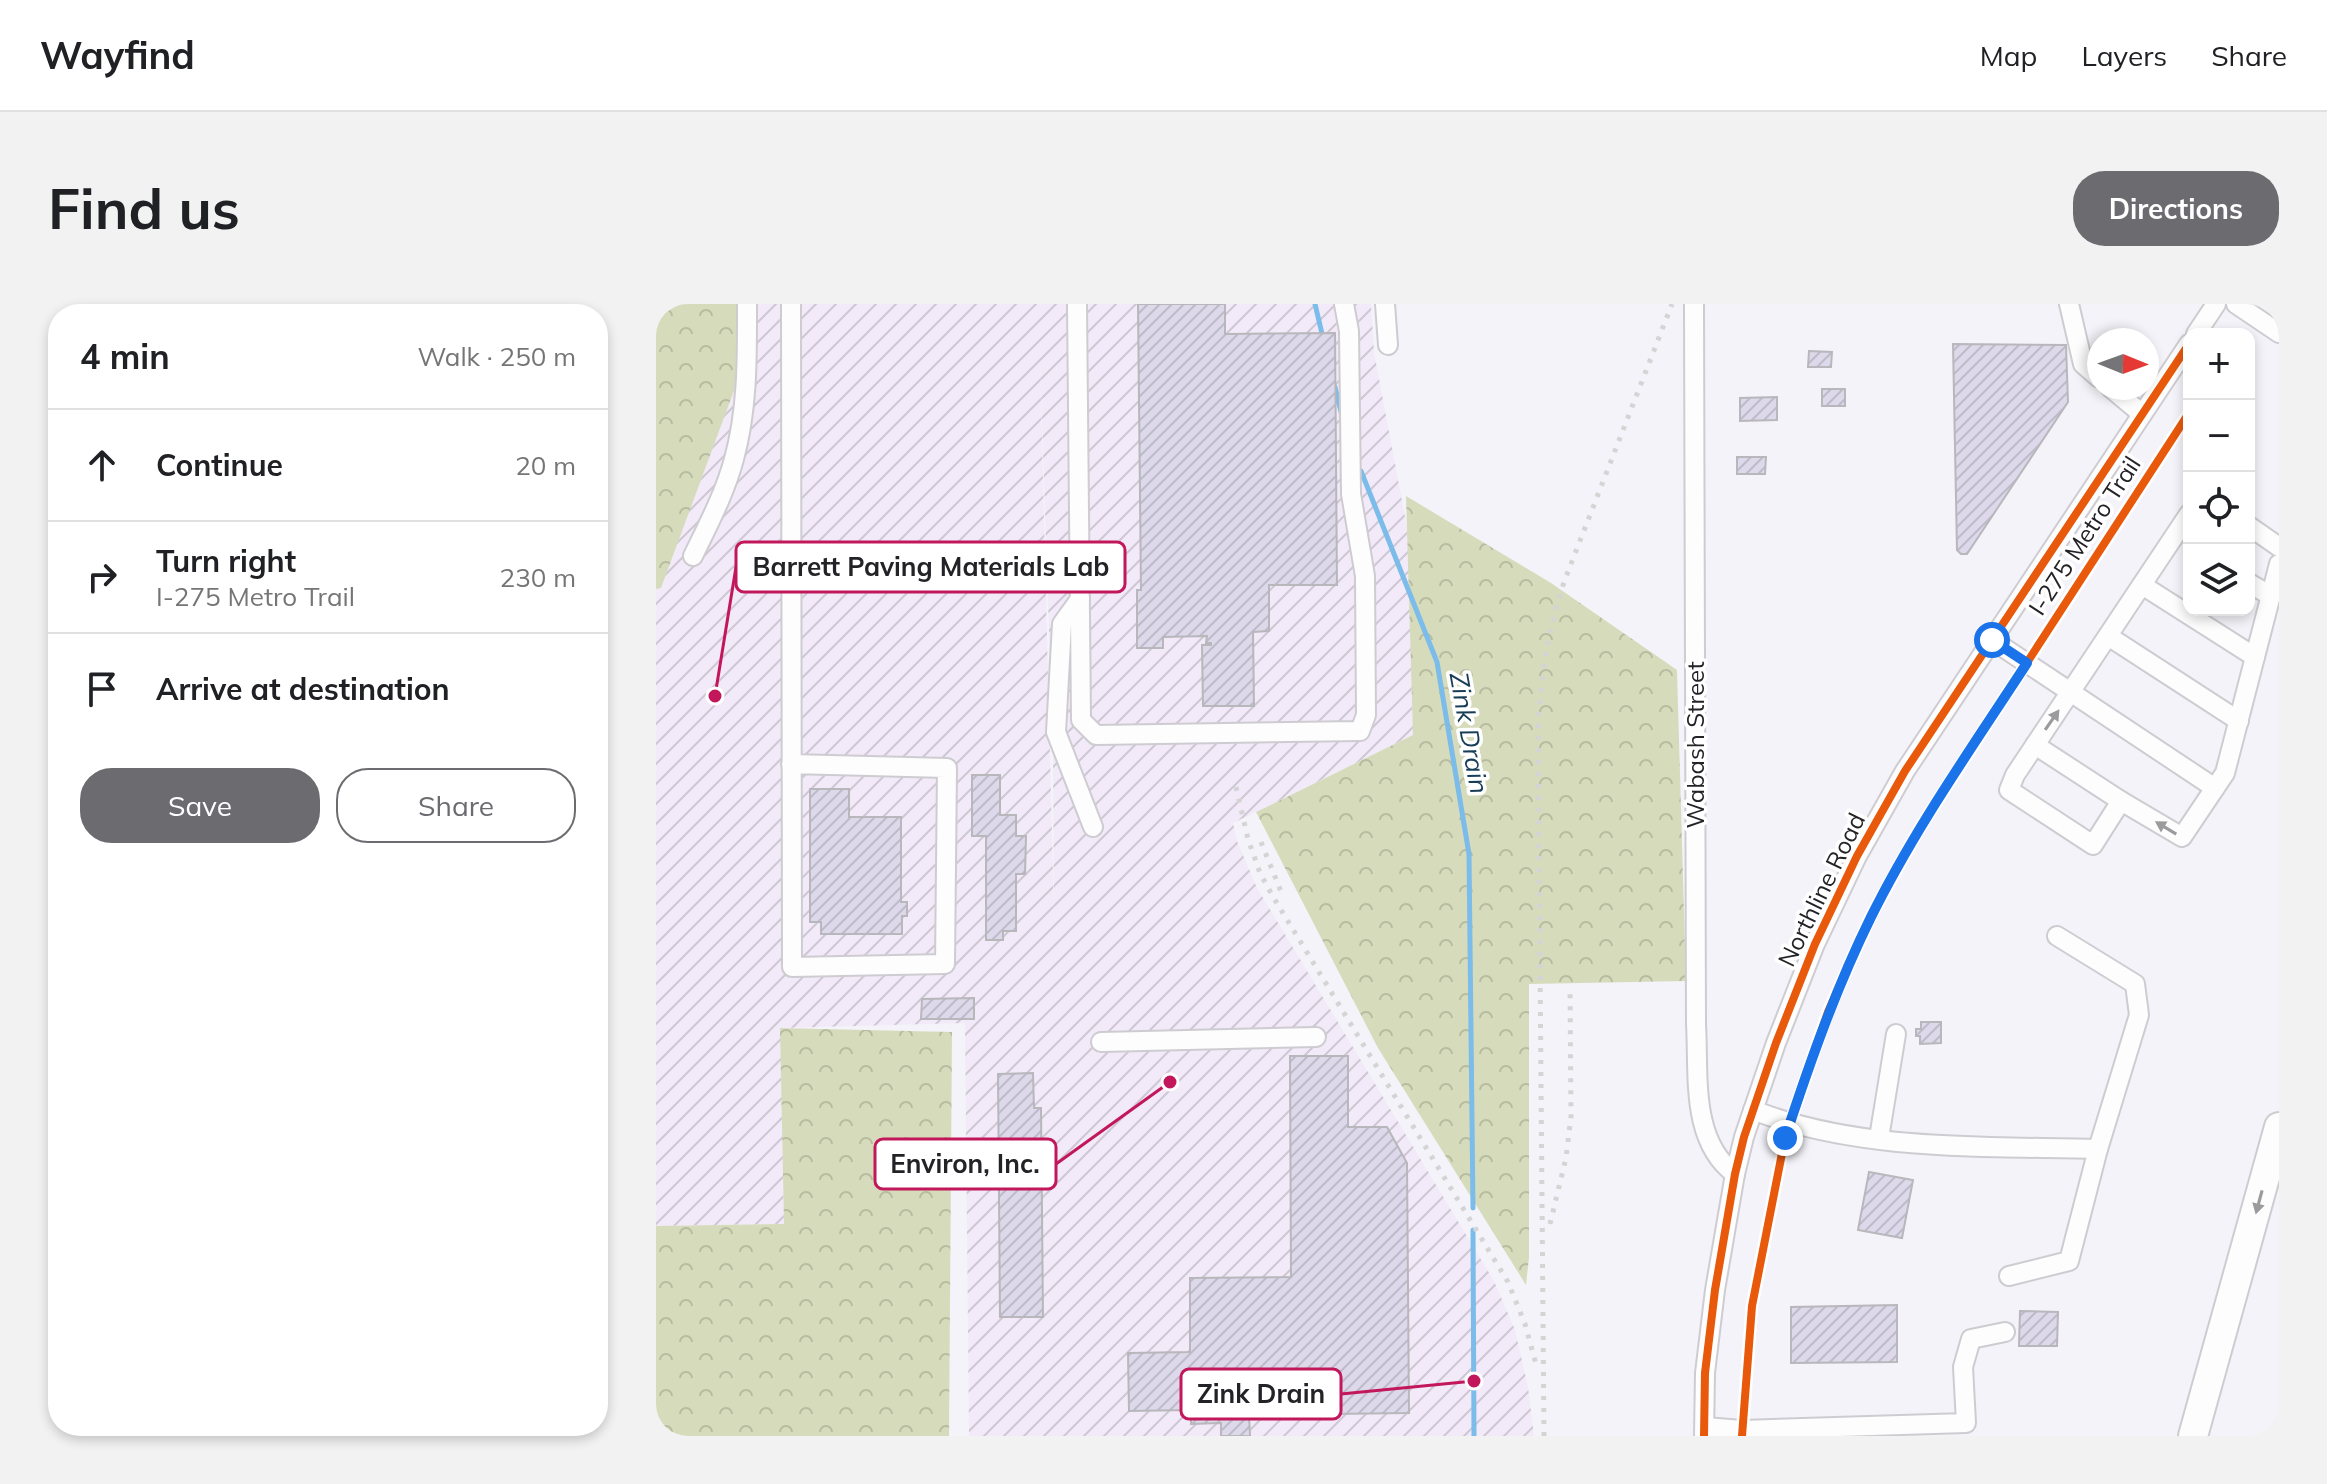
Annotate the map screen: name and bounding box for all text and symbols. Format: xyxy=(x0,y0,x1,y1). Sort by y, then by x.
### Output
text: Wayfind xyxy=(40,31,195,79)
text: Map xyxy=(1980,38,2037,73)
text: Layers xyxy=(2081,38,2167,73)
text: Share xyxy=(2211,38,2287,73)
button: Directions xyxy=(2073,171,2279,246)
text: Find us xyxy=(48,173,240,243)
north arrow xyxy=(2087,328,2159,400)
map controls xyxy=(2183,328,2255,616)
button: + xyxy=(2183,328,2255,400)
text: 4 min xyxy=(80,335,170,378)
text: Walk · 250 m xyxy=(417,340,576,373)
button: − xyxy=(2183,400,2255,472)
icon: ahead xyxy=(80,443,124,487)
text: Continue xyxy=(156,446,283,484)
text: 20 m xyxy=(515,449,576,482)
street label: I-275 Metro Trail xyxy=(2022,450,2147,621)
button: locate xyxy=(2183,472,2255,544)
text: Turn right xyxy=(156,542,296,580)
callout: Barrett Paving Materials Lab xyxy=(736,542,1125,592)
button: layers xyxy=(2183,544,2255,616)
text: Barrett Paving Materials Lab xyxy=(753,550,1109,583)
icon: right xyxy=(80,555,124,599)
text: 230 m xyxy=(500,561,576,594)
text: I-275 Metro Trail xyxy=(156,580,355,613)
route start xyxy=(1974,622,2010,658)
street label: Wabash Street xyxy=(1680,661,1710,829)
icon: arrive xyxy=(80,667,124,711)
text: Arrive at destination xyxy=(156,670,450,708)
water label: Zink Drain xyxy=(1443,670,1496,796)
one-way arrow xyxy=(2044,709,2059,730)
button: Save xyxy=(80,768,320,843)
button: Share xyxy=(336,768,576,843)
street label: Northline Road xyxy=(1771,808,1871,971)
one-way arrow xyxy=(2155,821,2177,835)
route end xyxy=(1767,1120,1803,1156)
callout: Environ, Inc. xyxy=(875,1139,1056,1189)
text: Environ, Inc. xyxy=(890,1147,1040,1180)
one-way arrow xyxy=(2252,1189,2264,1214)
callout: Zink Drain xyxy=(1181,1369,1341,1419)
text: Zink Drain xyxy=(1197,1377,1325,1410)

